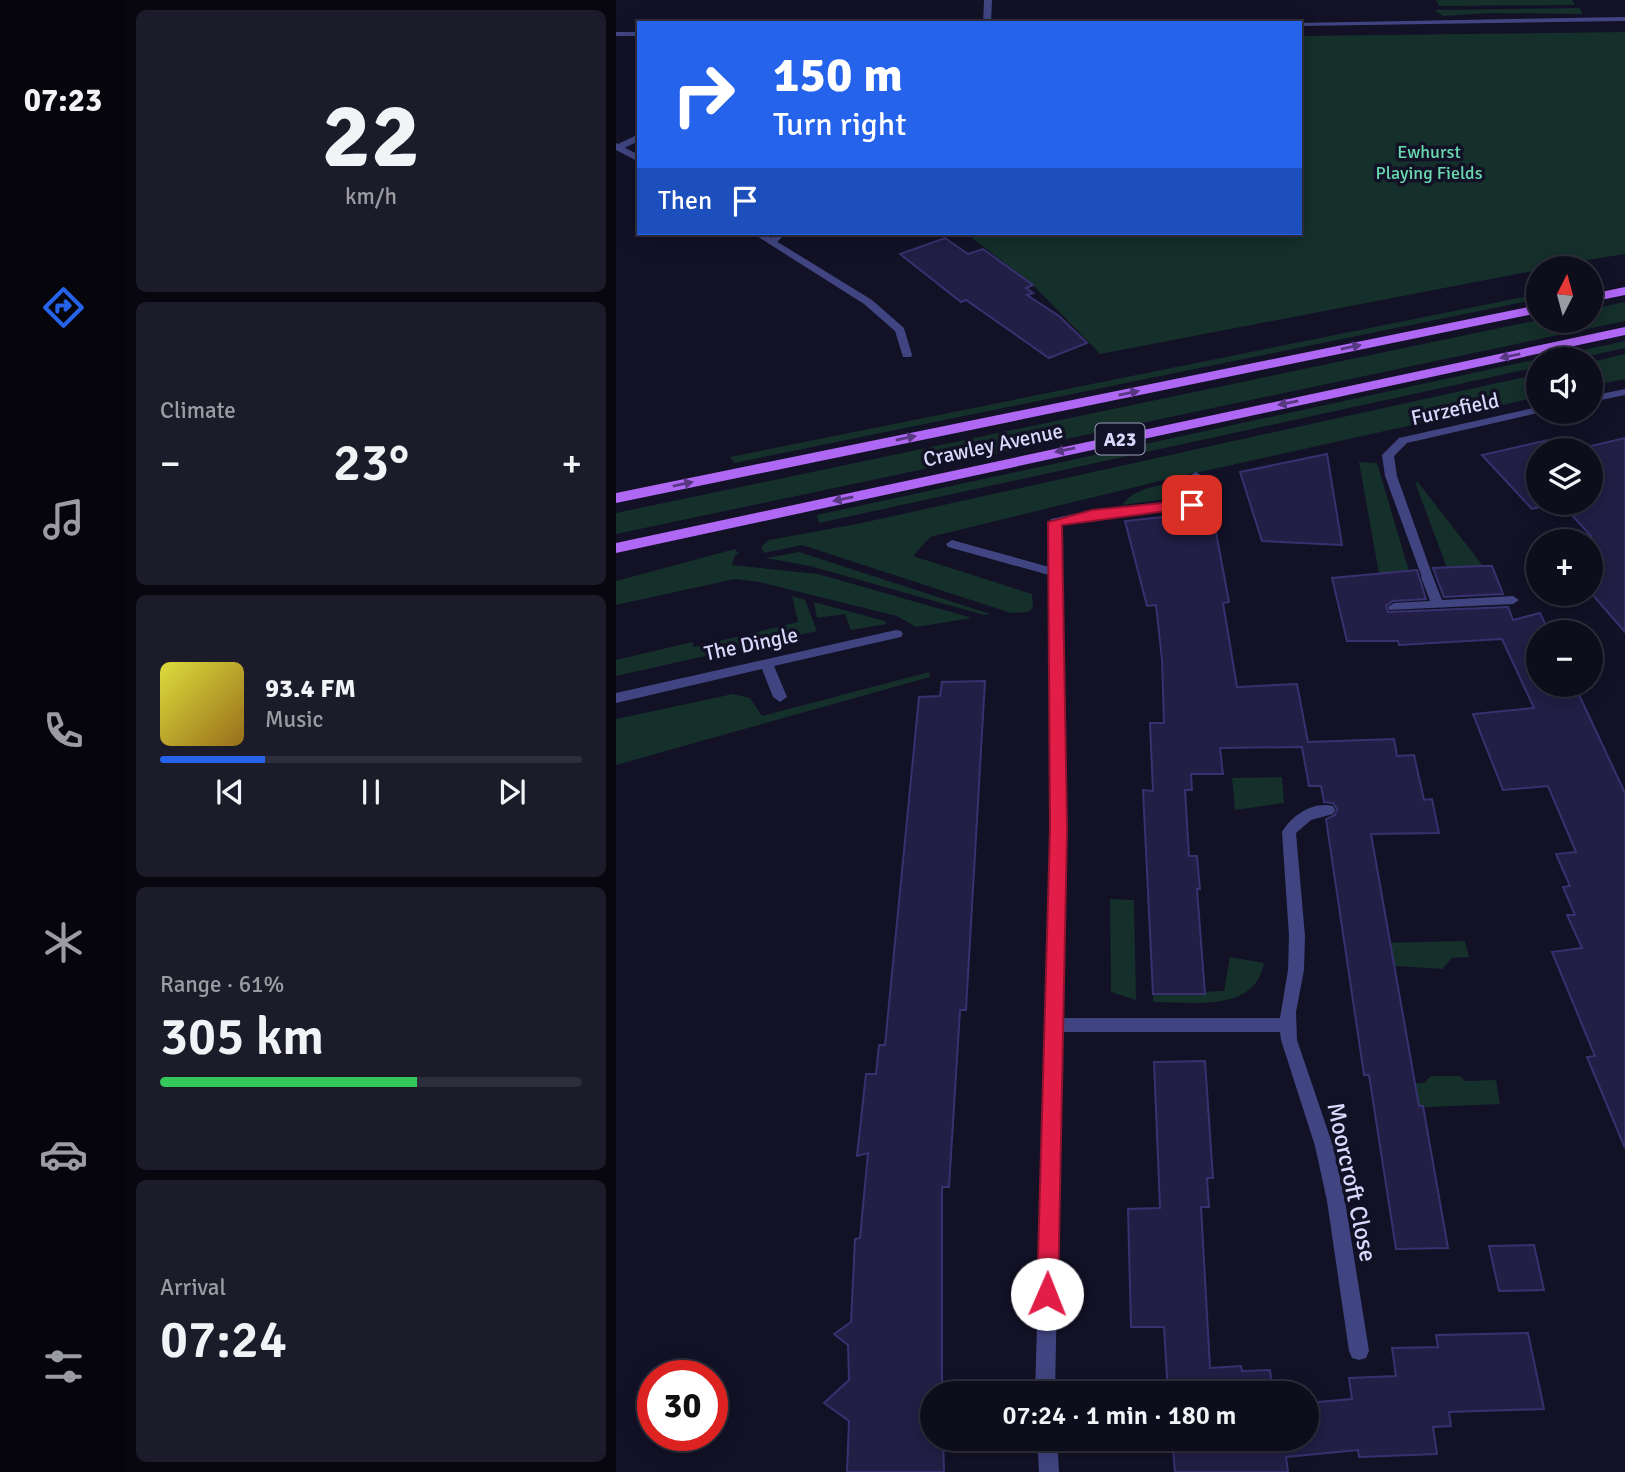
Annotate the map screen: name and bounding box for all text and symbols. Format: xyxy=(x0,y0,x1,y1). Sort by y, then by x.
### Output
text: 150 m xyxy=(773,45,903,105)
icon: right xyxy=(658,49,749,140)
text: 22 xyxy=(322,80,420,193)
text: 07:23 xyxy=(24,81,102,120)
text: Turn right xyxy=(773,105,906,144)
park label: Ewhurst Playing Fields xyxy=(1375,141,1483,184)
text: km/h xyxy=(345,182,397,211)
icon: arrive xyxy=(726,182,764,220)
text: Then xyxy=(658,185,712,217)
north arrow xyxy=(1526,256,1603,332)
map controls xyxy=(1526,256,1603,697)
icon: directions xyxy=(39,283,88,332)
one-way arrow xyxy=(1340,342,1362,353)
button: sound xyxy=(1526,347,1603,424)
one-way arrow xyxy=(1499,350,1521,361)
one-way arrow xyxy=(1118,387,1140,398)
street label: Furzefield xyxy=(1409,387,1501,431)
text: Climate xyxy=(160,396,236,425)
one-way arrow xyxy=(1277,398,1299,409)
street label: Crawley Avenue xyxy=(921,418,1065,472)
road number: A23 xyxy=(1096,424,1144,454)
text: 23° xyxy=(333,431,409,495)
one-way arrow xyxy=(895,432,917,443)
button: layers xyxy=(1526,438,1603,515)
text: − xyxy=(160,440,181,487)
text: + xyxy=(561,440,582,487)
one-way arrow xyxy=(1054,445,1076,456)
pin xyxy=(1162,475,1222,535)
one-way arrow xyxy=(672,479,694,490)
icon: arrive xyxy=(1173,486,1211,524)
one-way arrow xyxy=(832,493,854,504)
icon: music xyxy=(39,495,88,544)
button: + xyxy=(1526,529,1603,606)
button: − xyxy=(1526,620,1603,697)
street label: The Dingle xyxy=(702,621,800,667)
text: 93.4 FM xyxy=(265,673,356,705)
text: Music xyxy=(265,705,323,734)
icon: phone xyxy=(39,706,88,755)
icon: previous xyxy=(211,773,249,811)
icon: pause xyxy=(352,773,390,811)
icon: next xyxy=(493,773,531,811)
icon: climate xyxy=(39,918,88,967)
text: Range · 61% xyxy=(160,970,284,999)
text: 305 km xyxy=(160,1005,324,1069)
street label: Moorcroft Close xyxy=(1320,1100,1384,1264)
icon: car xyxy=(39,1130,88,1179)
position arrow xyxy=(1010,1257,1084,1331)
text: Arrival xyxy=(160,1273,226,1302)
text: 07:24 xyxy=(160,1308,287,1372)
icon: filters xyxy=(39,1342,88,1391)
speed limit sign: 30 xyxy=(637,1360,728,1451)
text: 07:24 · 1 min · 180 m xyxy=(1003,1400,1236,1432)

